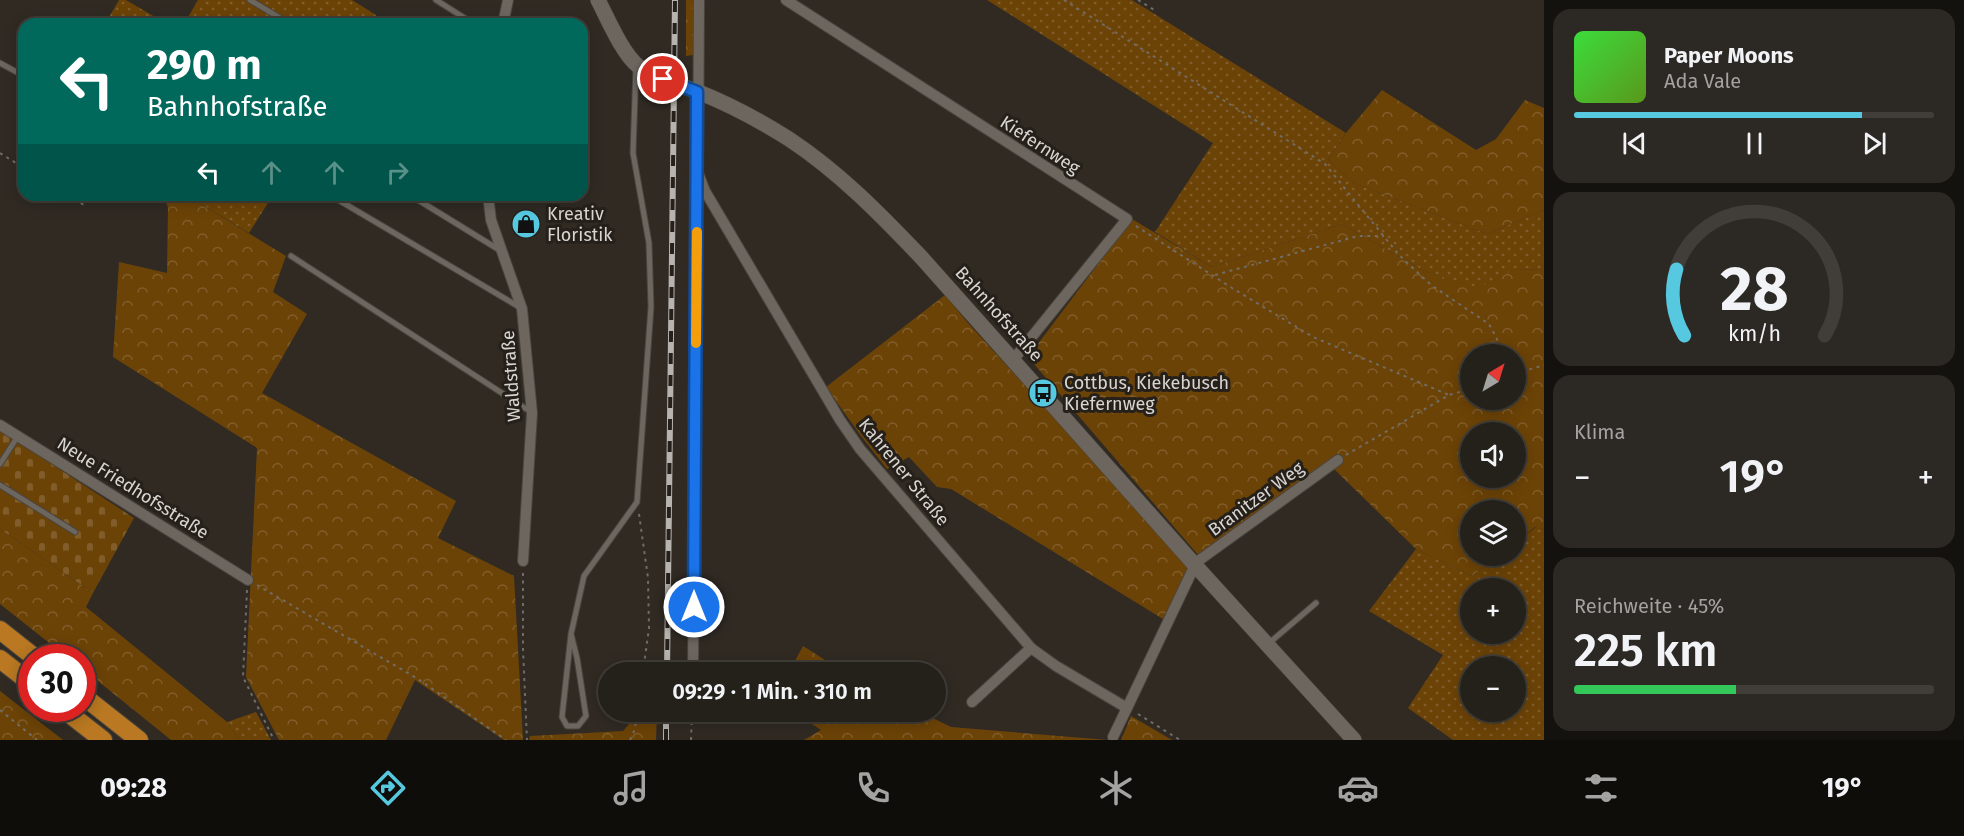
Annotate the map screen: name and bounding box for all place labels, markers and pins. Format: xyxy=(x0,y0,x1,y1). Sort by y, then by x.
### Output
pin xyxy=(637,53,688,104)
place label: Kreativ Floristik xyxy=(547,203,613,246)
shop icon: Kreativ Floristik xyxy=(510,208,542,240)
place label: Cottbus, Kiekebusch Kiefernweg xyxy=(1064,372,1229,415)
bus stop icon: Cottbus, Kiekebusch Kiefernweg xyxy=(1027,377,1059,409)

